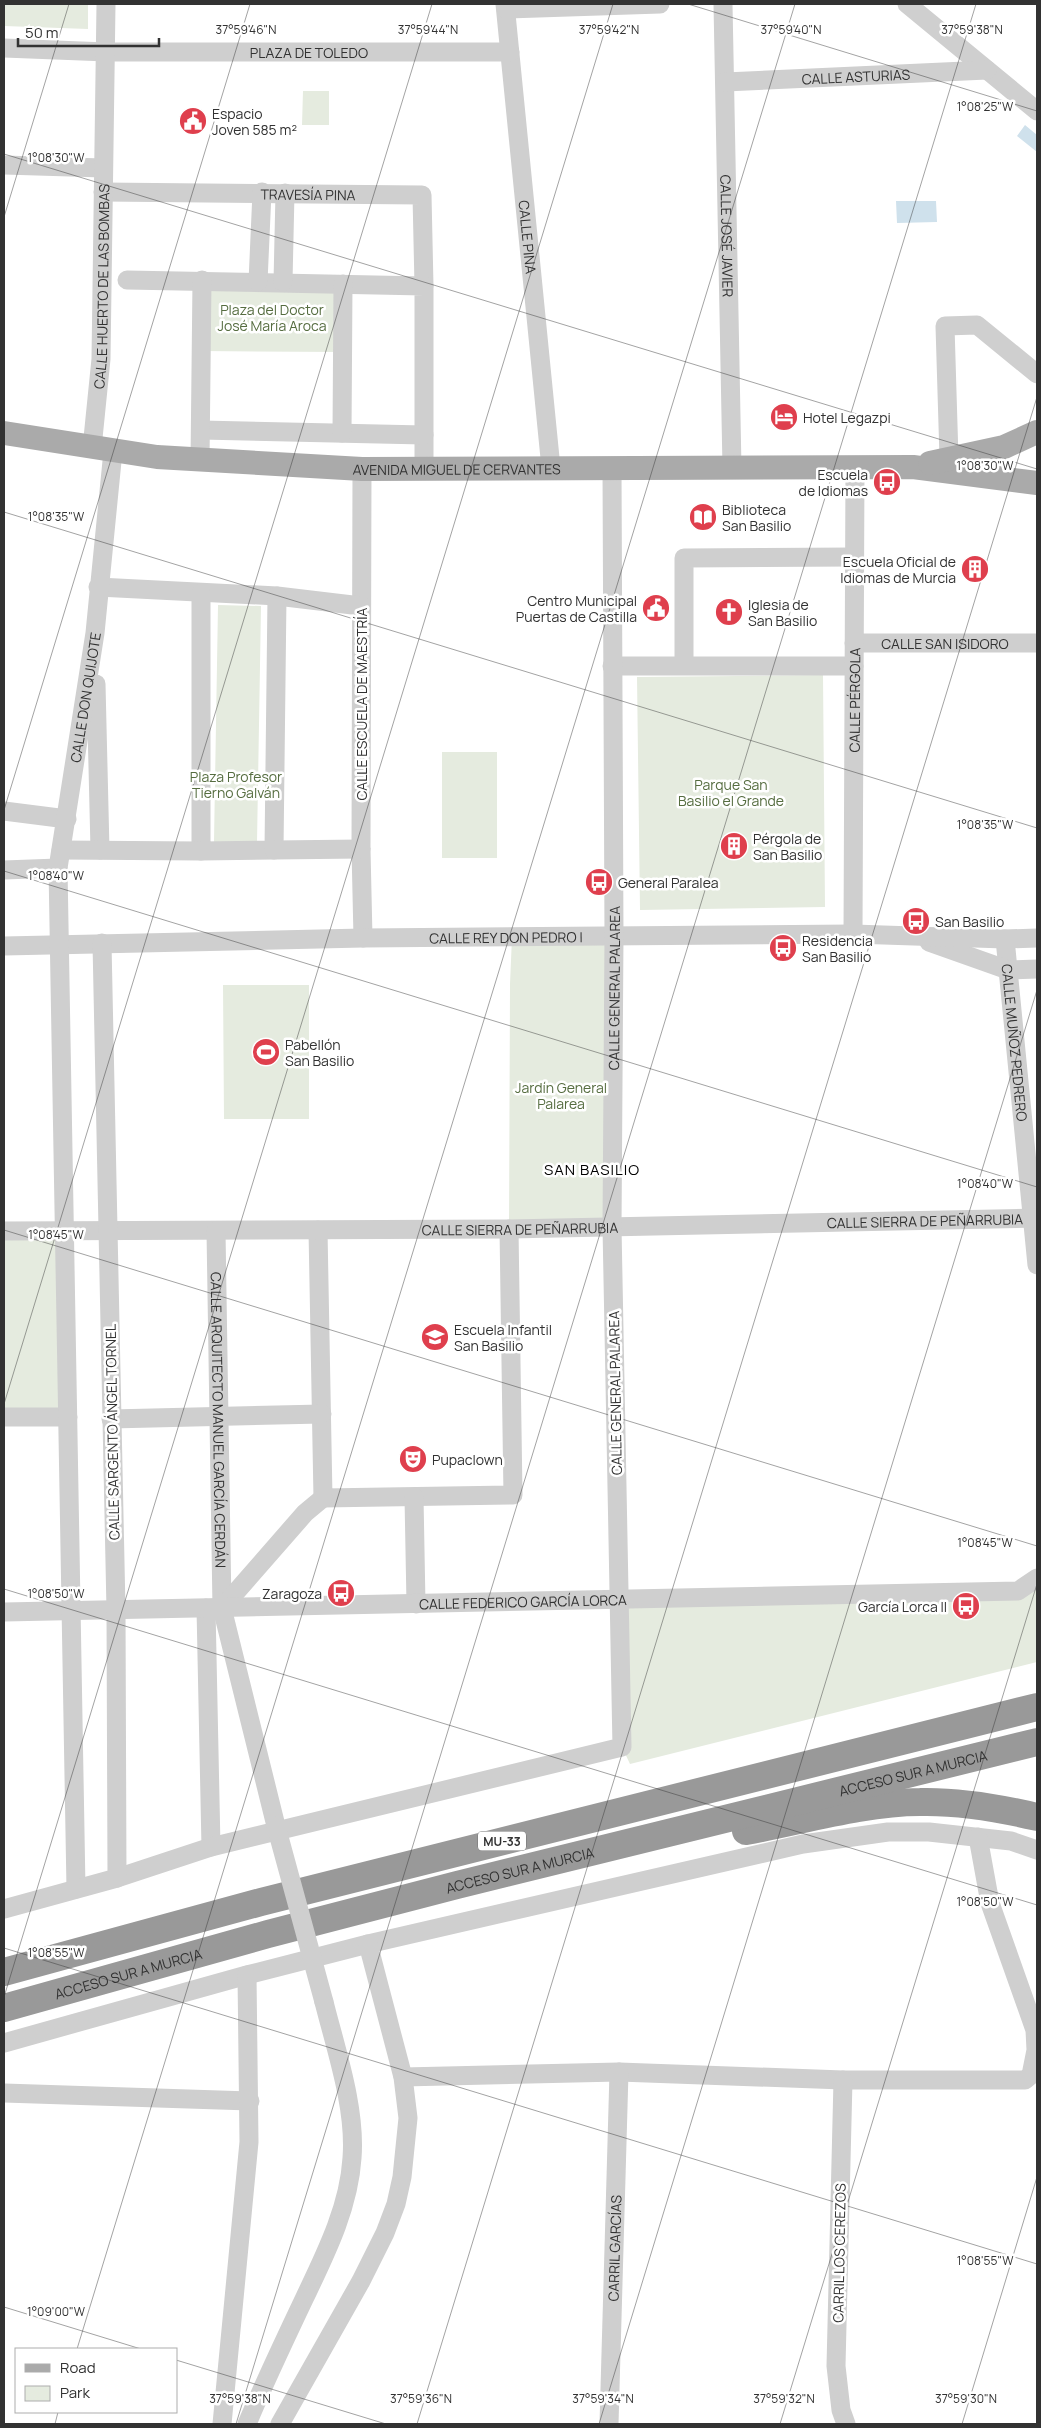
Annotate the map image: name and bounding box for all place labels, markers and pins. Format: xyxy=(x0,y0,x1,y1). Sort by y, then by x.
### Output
place label: Espacio Joven 585 m² xyxy=(212,104,297,139)
public building icon: Espacio Joven 585 m² xyxy=(178,106,208,136)
hotel icon: Hotel Legazpi xyxy=(769,402,799,432)
place label: Hotel Legazpi xyxy=(803,408,891,427)
place label: Escuela de Idiomas xyxy=(799,465,868,500)
bus stop icon: Escuela de Idiomas xyxy=(872,467,902,497)
place label: Biblioteca San Basilio xyxy=(722,500,791,535)
library icon: Biblioteca San Basilio xyxy=(688,502,718,532)
place label: Escuela Oficial de Idiomas de Murcia xyxy=(840,552,956,587)
building icon: Escuela Oficial de Idiomas de Murcia xyxy=(960,554,990,584)
place label: Centro Municipal Puertas de Castilla xyxy=(516,591,637,626)
public building icon: Centro Municipal Puertas de Castilla xyxy=(641,593,671,623)
place label: Iglesia de San Basilio xyxy=(748,595,817,630)
church icon: Iglesia de San Basilio xyxy=(714,597,744,627)
place label: Pérgola de San Basilio xyxy=(753,829,822,864)
building icon: Pérgola de San Basilio xyxy=(719,831,749,861)
bus stop icon: General Paralea xyxy=(584,867,614,897)
place label: General Paralea xyxy=(618,873,718,892)
bus stop icon: San Basilio xyxy=(901,906,931,936)
place label: San Basilio xyxy=(935,912,1004,931)
place label: Residencia San Basilio xyxy=(802,931,873,966)
bus stop icon: Residencia San Basilio xyxy=(768,933,798,963)
place label: Pabellón San Basilio xyxy=(285,1035,354,1070)
sports icon: Pabellón San Basilio xyxy=(251,1037,281,1067)
place label: Escuela Infantil San Basilio xyxy=(454,1320,552,1355)
school or university icon: Escuela Infantil San Basilio xyxy=(420,1322,450,1352)
theatre icon: Pupaclown xyxy=(398,1444,428,1474)
place label: Pupaclown xyxy=(432,1450,503,1469)
bus stop icon: Zaragoza xyxy=(326,1578,356,1608)
place label: Zaragoza xyxy=(262,1584,322,1603)
bus stop icon: García Lorca II xyxy=(951,1591,981,1621)
place label: García Lorca II xyxy=(858,1597,947,1616)

